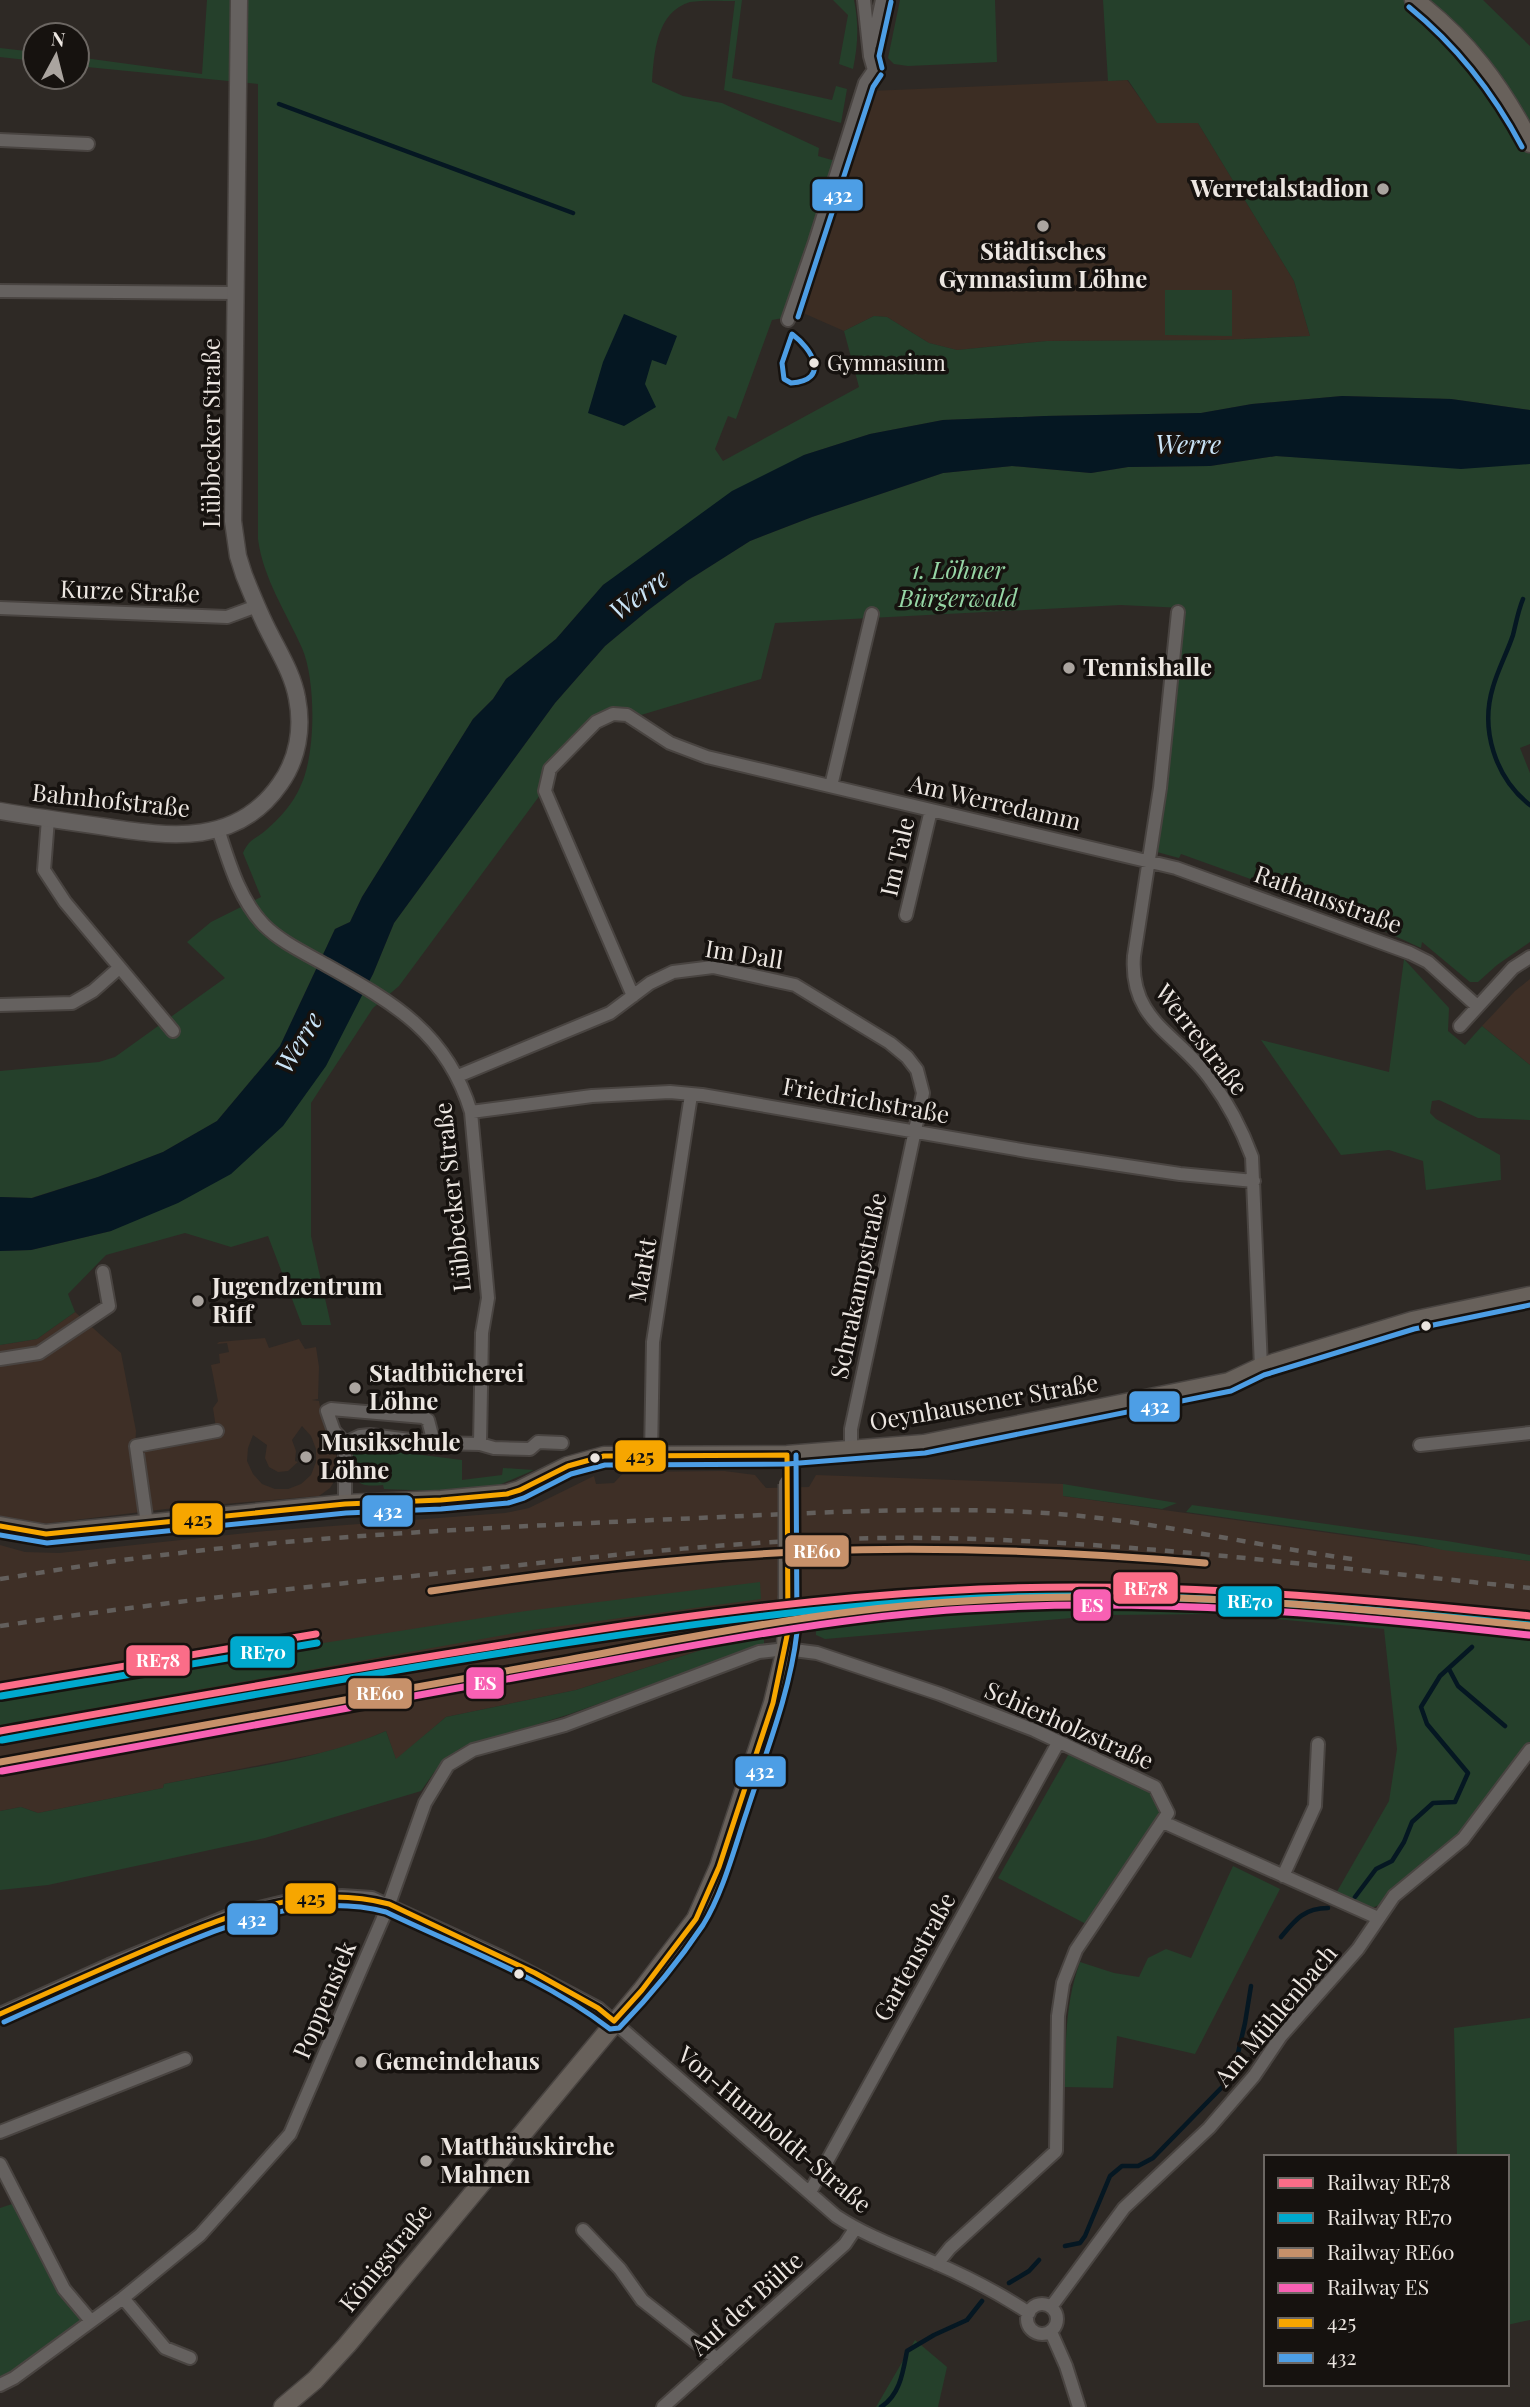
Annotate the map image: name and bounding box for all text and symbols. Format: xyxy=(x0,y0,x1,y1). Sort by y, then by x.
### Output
north arrow xyxy=(21,21,91,91)
text: N xyxy=(50,24,67,52)
place label: Werretalstadion xyxy=(1190,171,1369,203)
line badge: 432 xyxy=(811,178,864,212)
text: 432 xyxy=(824,181,853,207)
marker: Werretalstadion xyxy=(1375,181,1391,197)
marker: Städtisches Gymnasium Löhne xyxy=(1035,218,1051,234)
place label: Städtisches Gymnasium Löhne xyxy=(939,234,1147,294)
street label: Lübbecker Straße xyxy=(194,338,226,528)
place label: Gymnasium xyxy=(827,347,946,377)
marker: Gymnasium xyxy=(807,356,821,370)
water label: Werre xyxy=(1155,426,1221,461)
park label: 1. Löhner Bürgerwald xyxy=(898,553,1018,613)
water label: Werre xyxy=(601,560,675,628)
street label: Kurze Straße xyxy=(59,572,201,608)
place label: Tennishalle xyxy=(1083,650,1212,682)
marker: Tennishalle xyxy=(1061,660,1077,676)
street label: Am Werredamm xyxy=(905,766,1084,836)
street label: Bahnhofstraße xyxy=(31,775,192,823)
street label: Im Tale xyxy=(871,814,921,899)
street label: Rathausstraße xyxy=(1250,857,1407,940)
street label: Im Dall xyxy=(703,931,786,975)
street label: Werrestraße xyxy=(1148,976,1256,1101)
water label: Werre xyxy=(266,1005,330,1080)
street label: Friedrichstraße xyxy=(780,1069,952,1129)
street label: Lübbecker Straße xyxy=(425,1101,477,1293)
street label: Schrakampstraße xyxy=(822,1190,892,1382)
street label: Markt xyxy=(620,1235,662,1304)
place label: Jugendzentrum Riff xyxy=(211,1269,383,1329)
marker: Jugendzentrum Riff xyxy=(190,1293,206,1309)
unlabelled marker xyxy=(1419,1319,1433,1333)
place label: Stadtbücherei Löhne xyxy=(369,1356,525,1416)
street label: Oeynhausener Straße xyxy=(867,1365,1101,1437)
marker: Stadtbücherei Löhne xyxy=(347,1380,363,1396)
line badge: 432 xyxy=(1128,1390,1181,1423)
text: 432 xyxy=(1141,1392,1170,1418)
place label: Musikschule Löhne xyxy=(320,1425,461,1485)
line badge: 425 xyxy=(614,1439,667,1473)
text: 425 xyxy=(626,1442,655,1468)
marker: Musikschule Löhne xyxy=(298,1449,314,1465)
unlabelled marker xyxy=(588,1451,602,1465)
line badge: 432 xyxy=(361,1494,414,1528)
text: 432 xyxy=(374,1497,403,1523)
line badge: 425 xyxy=(171,1502,224,1536)
text: 425 xyxy=(184,1505,213,1531)
line badge: RE60 xyxy=(784,1534,850,1568)
text: RE60 xyxy=(793,1537,841,1563)
line badge: RE78 xyxy=(1112,1571,1179,1605)
text: RE78 xyxy=(1124,1574,1168,1600)
line badge: RE70 xyxy=(1217,1585,1283,1618)
text: RE70 xyxy=(1227,1587,1273,1613)
line badge: ES xyxy=(1072,1588,1112,1622)
text: ES xyxy=(1080,1591,1104,1617)
line badge: RE70 xyxy=(229,1635,296,1669)
text: RE70 xyxy=(240,1638,286,1664)
line badge: RE78 xyxy=(125,1644,191,1677)
text: RE78 xyxy=(136,1646,180,1672)
line badge: ES xyxy=(465,1666,505,1700)
text: ES xyxy=(473,1669,497,1695)
street label: Schierholzstraße xyxy=(980,1673,1159,1776)
line badge: RE60 xyxy=(347,1677,413,1710)
text: RE60 xyxy=(356,1679,404,1705)
line badge: 432 xyxy=(734,1755,787,1788)
text: 432 xyxy=(746,1757,775,1783)
line badge: 425 xyxy=(284,1882,337,1915)
text: 425 xyxy=(297,1884,326,1910)
street label: Gartenstraße xyxy=(865,1886,962,2026)
line badge: 432 xyxy=(226,1902,279,1936)
text: 432 xyxy=(238,1905,267,1931)
street label: Poppensiek xyxy=(284,1935,362,2063)
street label: Am Mühlenbach xyxy=(1205,1937,1343,2093)
unlabelled marker xyxy=(512,1967,526,1981)
street label: Von-Humboldt-Straße xyxy=(671,2037,879,2219)
place label: Gemeindehaus xyxy=(375,2044,540,2076)
marker: Gemeindehaus xyxy=(353,2054,369,2070)
place label: Matthäuskirche Mahnen xyxy=(440,2129,614,2189)
marker: Matthäuskirche Mahnen xyxy=(418,2153,434,2169)
legend xyxy=(1264,2155,1509,2386)
text: Railway RE78 xyxy=(1327,2167,1451,2195)
street label: Königstraße xyxy=(331,2196,438,2318)
text: Railway RE70 xyxy=(1327,2202,1452,2230)
text: Railway RE60 xyxy=(1327,2237,1455,2265)
street label: Auf der Bülte xyxy=(682,2243,809,2362)
text: Railway ES xyxy=(1327,2272,1429,2300)
text: 425 xyxy=(1327,2307,1356,2335)
text: 432 xyxy=(1327,2342,1357,2370)

